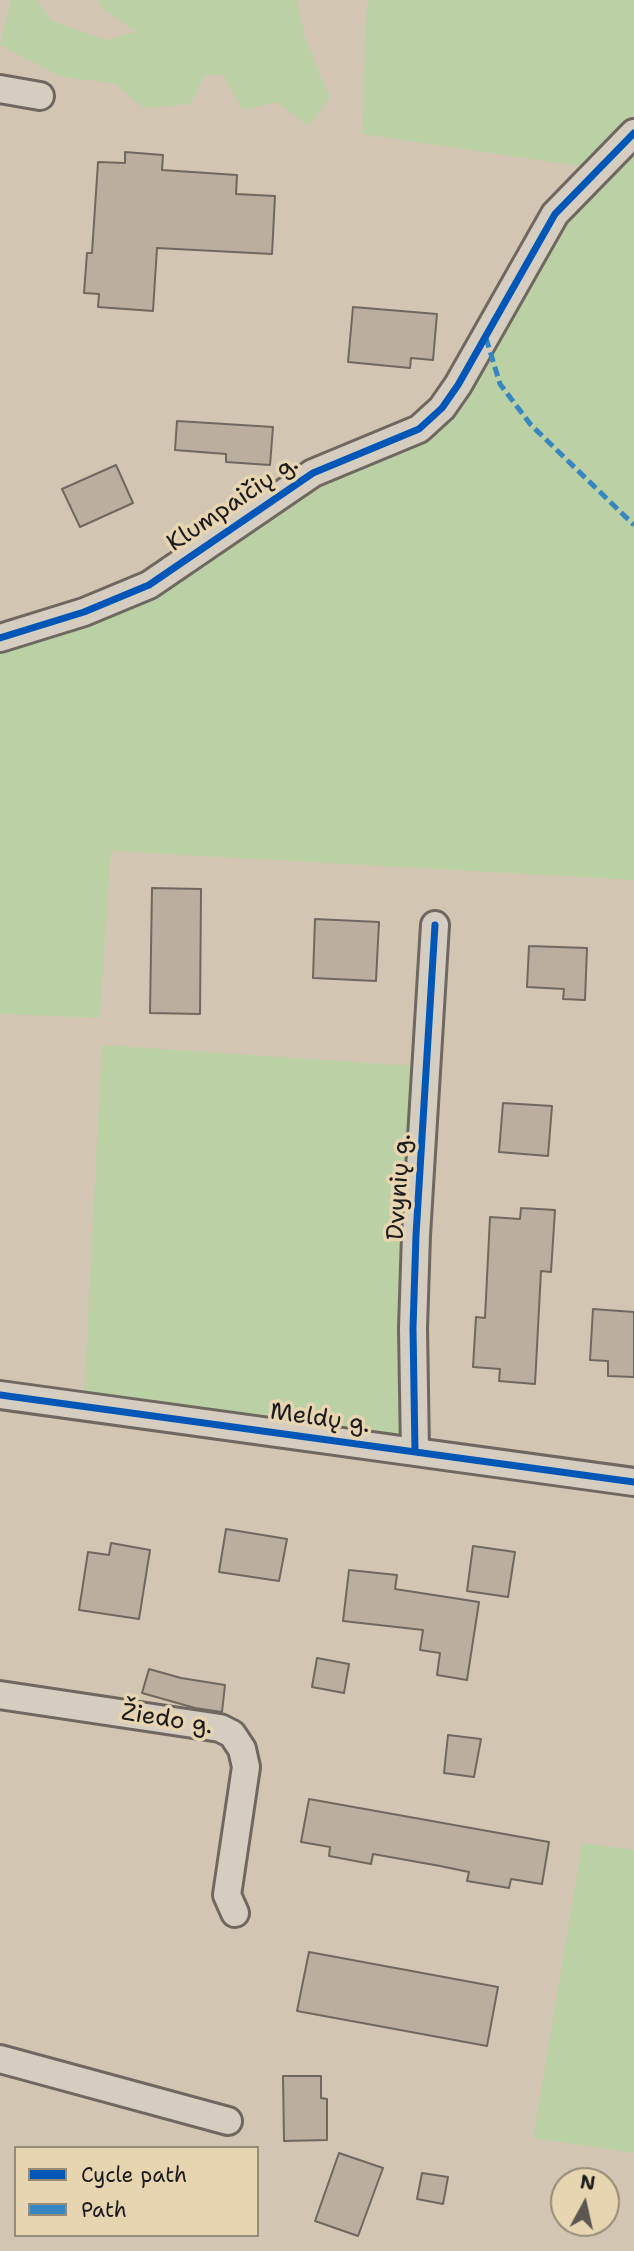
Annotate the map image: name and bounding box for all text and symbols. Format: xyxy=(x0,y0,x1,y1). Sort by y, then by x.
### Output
street label: Klumpaičių g. xyxy=(162,450,304,558)
street label: Dvynių g. xyxy=(382,1133,418,1241)
street label: Meldų g. xyxy=(268,1398,372,1440)
street label: Žiedo g. xyxy=(119,1699,215,1741)
legend xyxy=(14,2146,259,2237)
text: Cycle path xyxy=(81,2161,187,2189)
north arrow xyxy=(550,2167,620,2237)
text: N xyxy=(579,2169,597,2196)
text: Path xyxy=(81,2196,127,2224)

